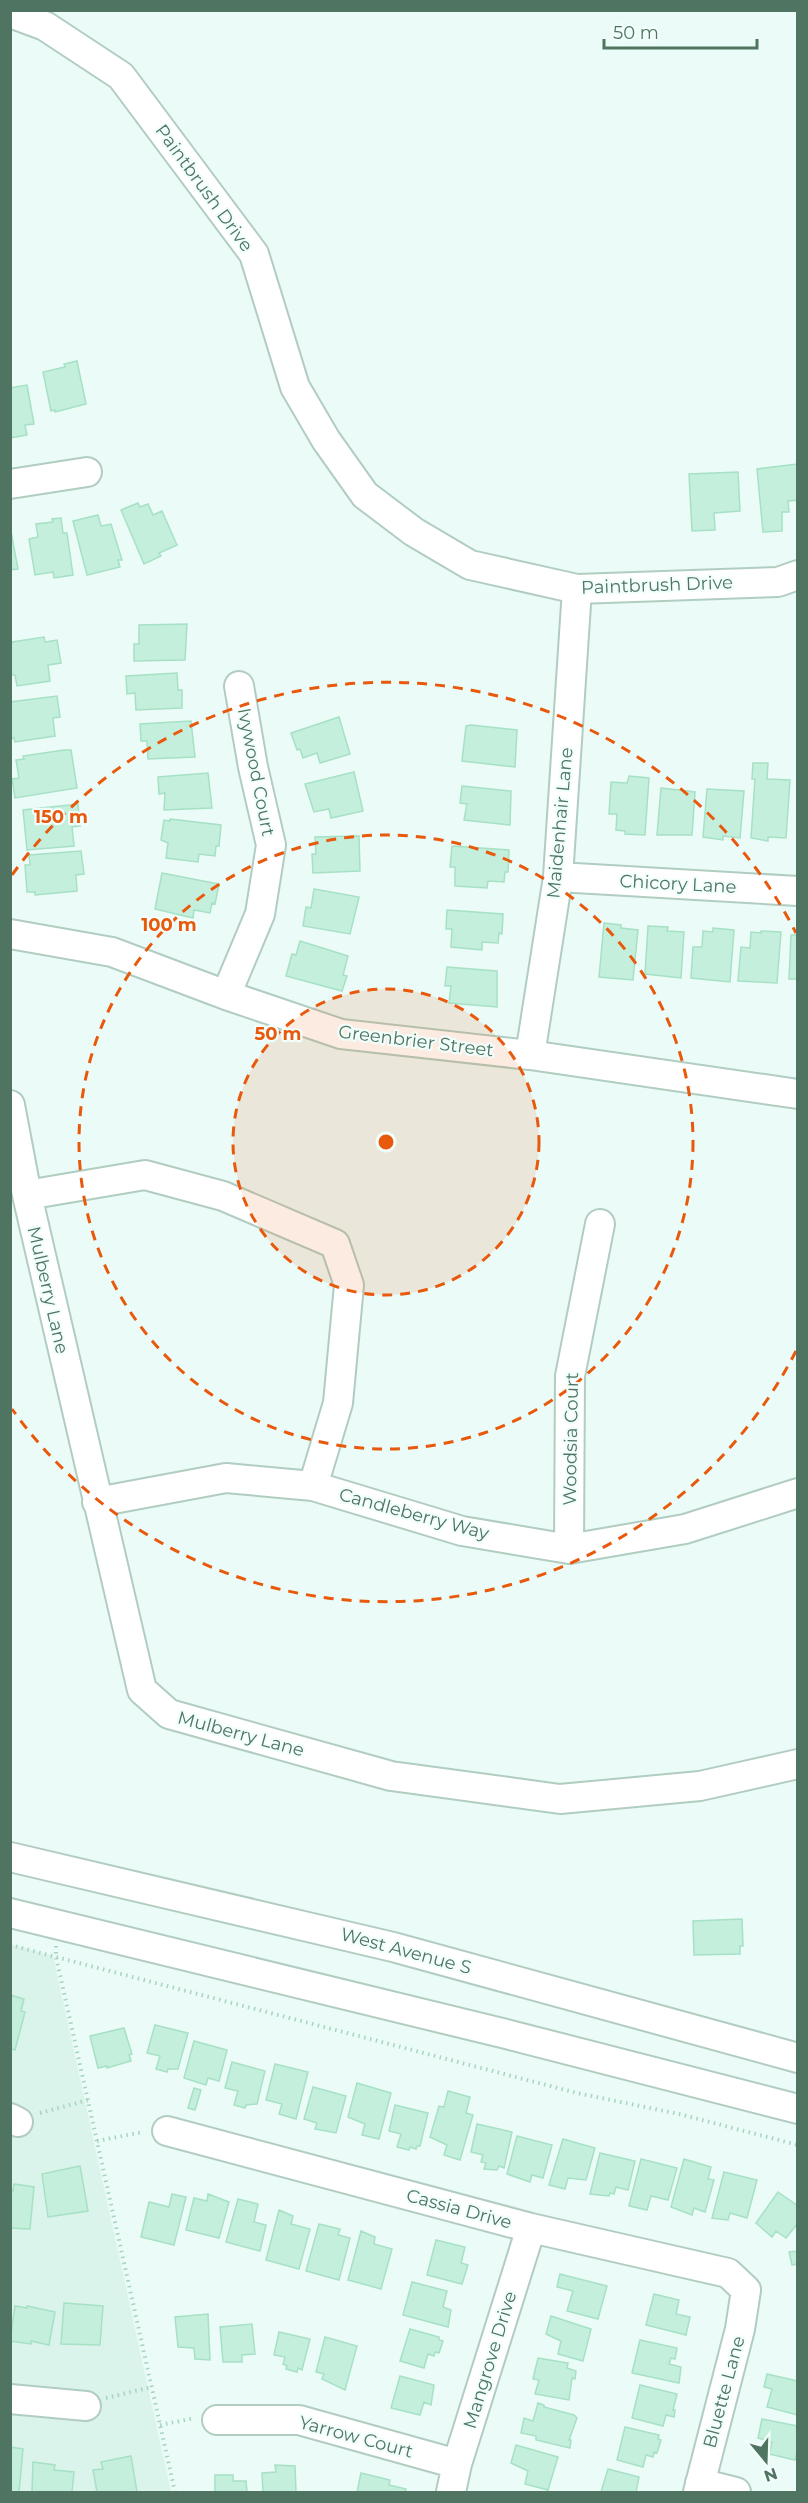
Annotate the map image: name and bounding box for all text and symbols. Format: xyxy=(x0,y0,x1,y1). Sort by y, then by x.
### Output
scale bar xyxy=(604,12,757,50)
text: 50 m xyxy=(613,22,659,44)
street label: Paintbrush Drive xyxy=(150,120,258,256)
street label: Paintbrush Drive xyxy=(581,571,733,599)
street label: Ivywood Court xyxy=(233,706,279,838)
street label: Maidenhair Lane xyxy=(542,746,578,900)
text: 150 m xyxy=(34,806,88,828)
street label: Chicory Lane xyxy=(619,870,737,898)
text: 100 m xyxy=(141,914,197,936)
street label: Greenbrier Street xyxy=(337,1021,495,1061)
text: 50 m xyxy=(255,1023,301,1045)
centre of rings xyxy=(376,1132,396,1152)
street label: Mulberry Lane xyxy=(23,1224,73,1356)
street label: Woodsia Court xyxy=(559,1372,583,1506)
street label: Candleberry Way xyxy=(337,1483,492,1545)
street label: Mulberry Lane xyxy=(175,1707,307,1761)
street label: West Avenue S xyxy=(338,1923,474,1979)
street label: Cassia Drive xyxy=(404,2184,514,2234)
street label: Mangrove Drive xyxy=(459,2289,521,2431)
street label: Bluette Lane xyxy=(698,2333,750,2451)
street label: Yarrow Court xyxy=(297,2411,415,2463)
north arrow xyxy=(736,2431,796,2491)
text: N xyxy=(762,2464,780,2486)

